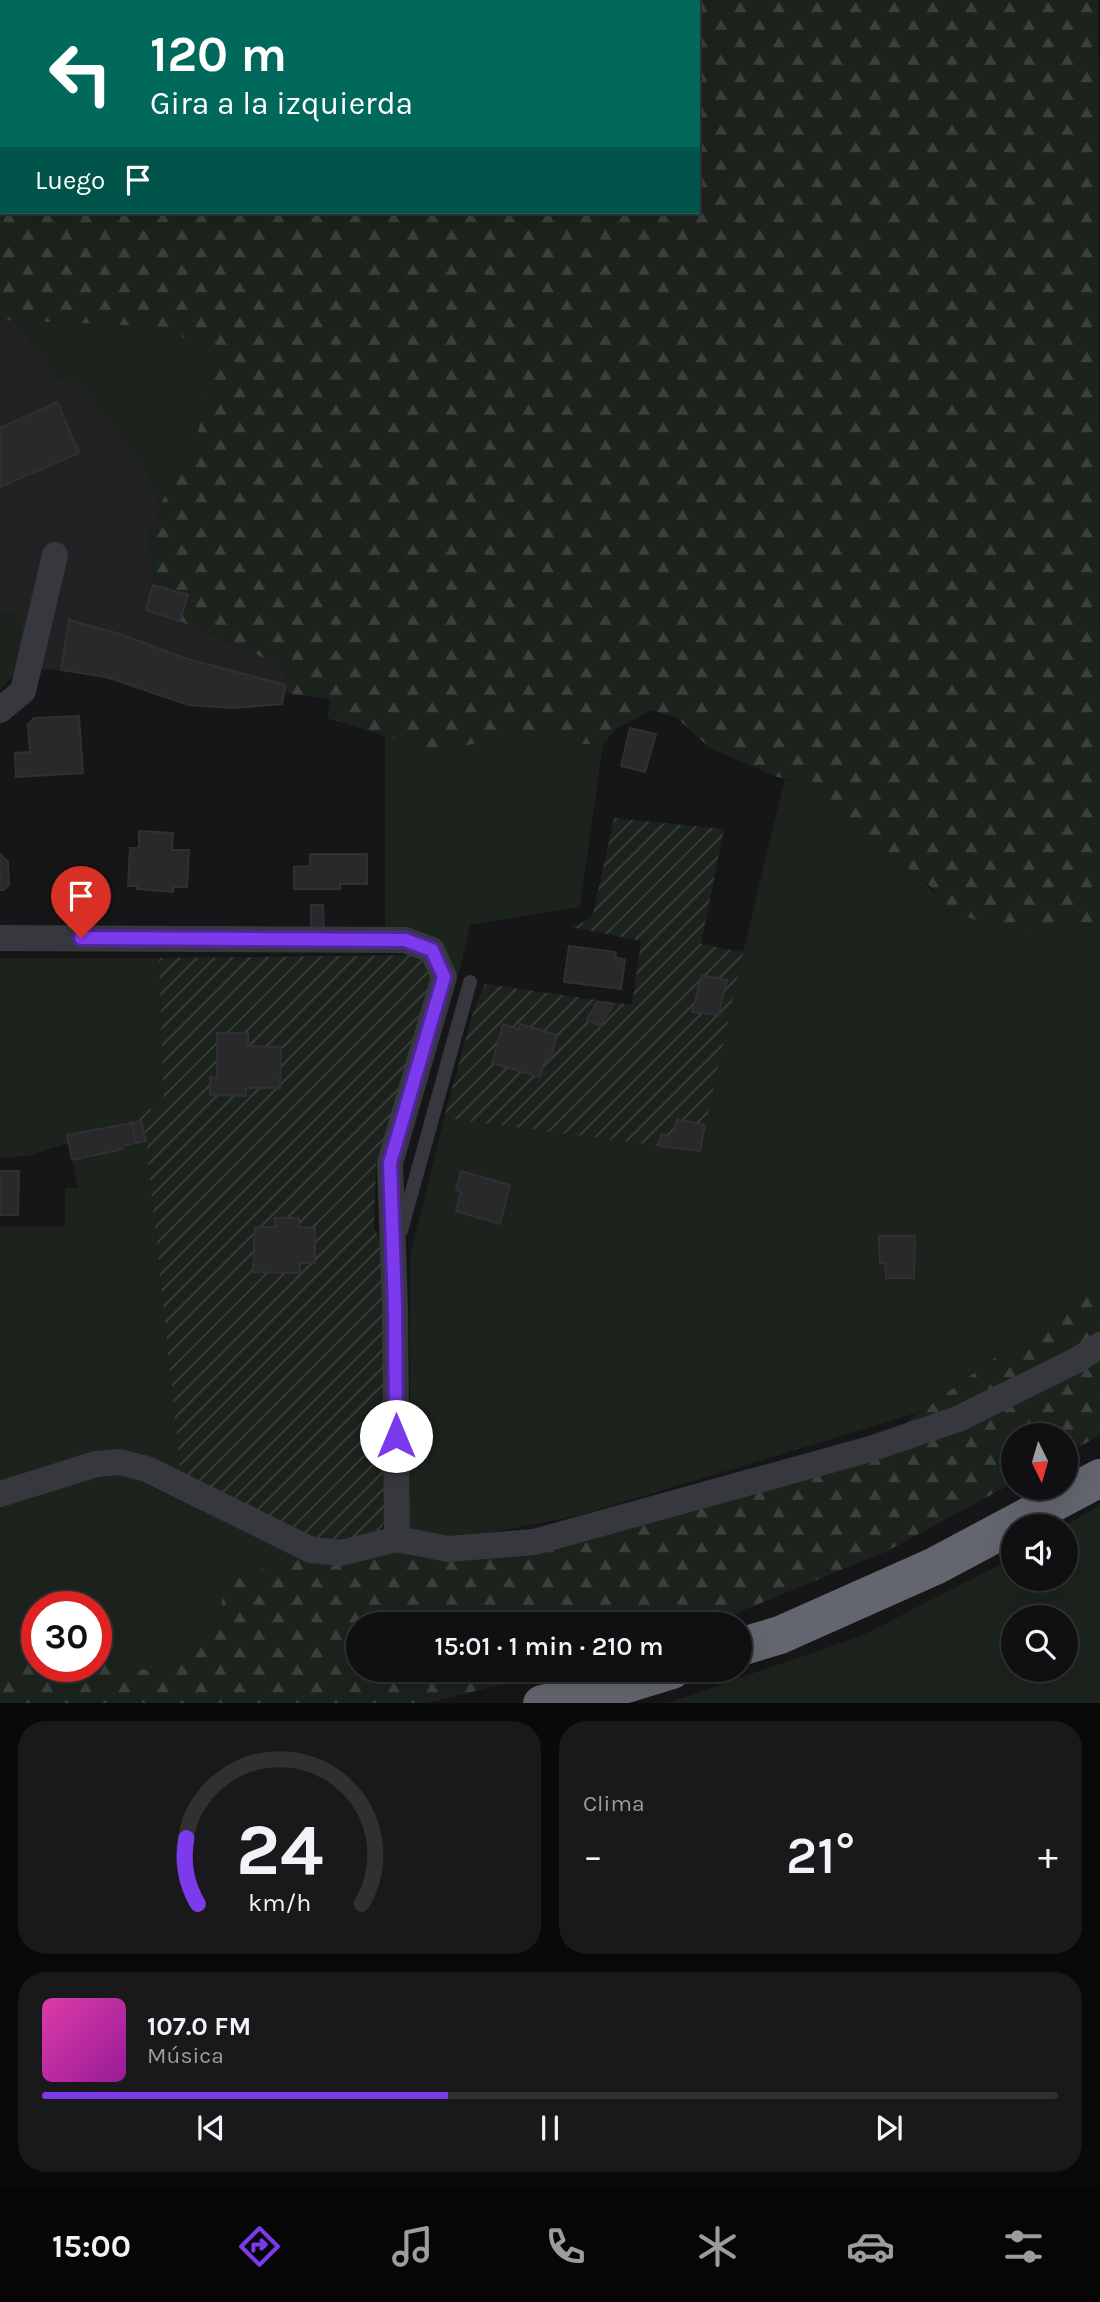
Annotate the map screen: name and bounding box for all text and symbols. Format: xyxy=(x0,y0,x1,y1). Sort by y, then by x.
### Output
text: 120 m xyxy=(150,26,287,83)
icon: left xyxy=(35,28,126,119)
text: Gira a la izquierda xyxy=(150,85,413,122)
icon: arrive xyxy=(119,161,157,199)
text: Luego xyxy=(35,165,105,196)
pin xyxy=(51,866,111,938)
icon: arrive xyxy=(62,877,100,915)
position arrow xyxy=(359,1399,433,1473)
north arrow xyxy=(1001,1423,1078,1500)
map controls xyxy=(1001,1423,1078,1682)
button: sound xyxy=(1001,1514,1078,1591)
speed limit sign: 30 xyxy=(21,1591,112,1682)
button: search xyxy=(1001,1605,1078,1682)
text: 15:01 · 1 min · 210 m xyxy=(435,1631,663,1662)
text: Clima xyxy=(583,1790,645,1817)
text: 24 xyxy=(236,1807,323,1892)
text: 21° xyxy=(786,1825,855,1886)
text: − xyxy=(583,1834,603,1879)
text: + xyxy=(1038,1834,1058,1879)
text: km/h xyxy=(248,1887,311,1916)
text: 107.0 FM xyxy=(147,2011,251,2042)
text: Música xyxy=(147,2042,224,2069)
icon: previous xyxy=(192,2109,230,2147)
icon: pause xyxy=(531,2109,569,2147)
icon: next xyxy=(870,2109,908,2147)
icon: directions xyxy=(235,2222,284,2271)
icon: music xyxy=(388,2222,437,2271)
icon: phone xyxy=(541,2222,590,2271)
icon: climate xyxy=(693,2222,742,2271)
icon: car xyxy=(846,2222,895,2271)
icon: filters xyxy=(999,2222,1048,2271)
text: 15:00 xyxy=(52,2228,131,2265)

